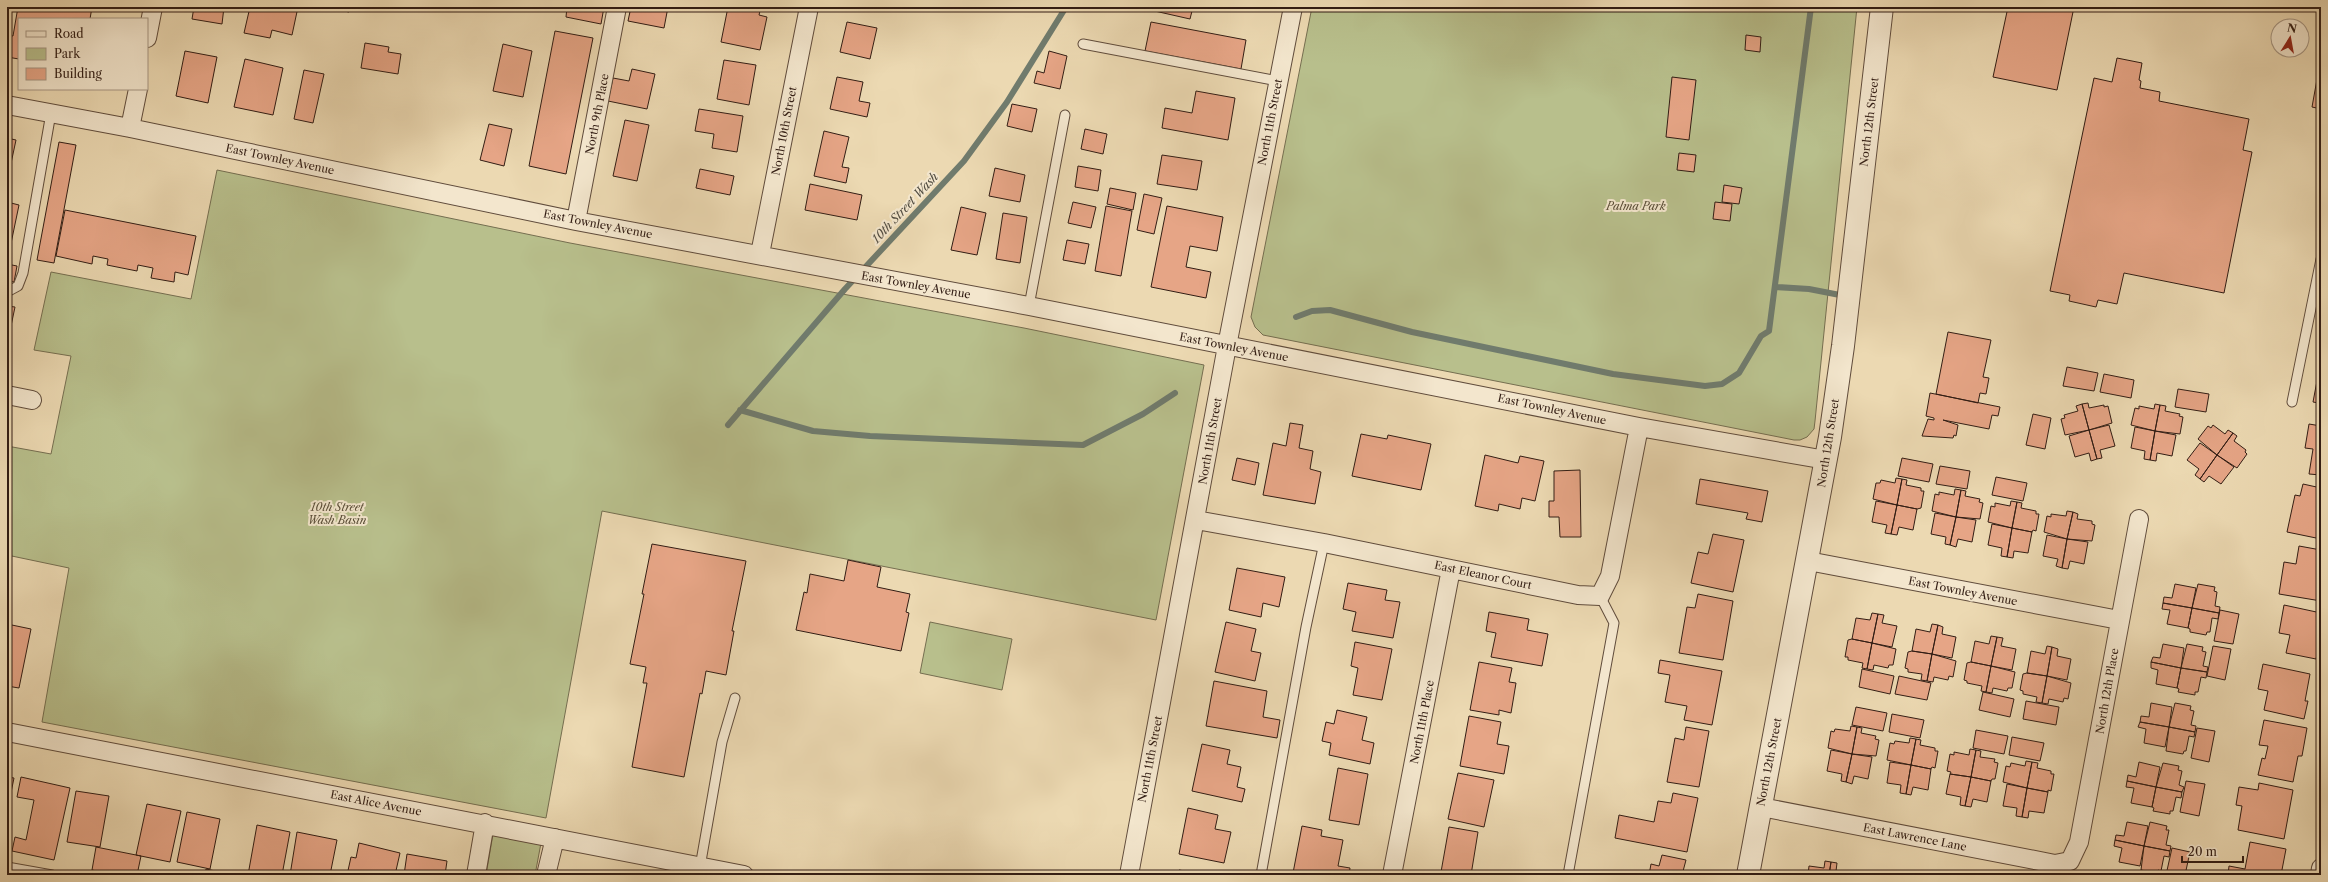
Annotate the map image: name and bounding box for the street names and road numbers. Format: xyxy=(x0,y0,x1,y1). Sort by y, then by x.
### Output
street label: North 9th Place xyxy=(582,72,612,156)
street label: North 11th Street xyxy=(1255,77,1285,167)
street label: North 12th Street xyxy=(1857,77,1881,167)
street label: North 10th Street xyxy=(769,85,800,177)
street label: East Townley Avenue xyxy=(224,141,336,177)
street label: East Townley Avenue xyxy=(542,207,654,241)
street label: East Townley Avenue xyxy=(860,268,972,302)
street label: East Townley Avenue xyxy=(1178,330,1290,364)
street label: East Townley Avenue xyxy=(1496,391,1608,427)
street label: North 11th Street xyxy=(1195,396,1225,486)
street label: North 12th Street xyxy=(1814,397,1842,488)
street label: East Eleanor Court xyxy=(1433,558,1533,592)
street label: East Townley Avenue xyxy=(1907,574,2019,608)
street label: North 12th Place xyxy=(2093,647,2121,735)
street label: North 11th Place xyxy=(1407,679,1437,765)
street label: North 11th Street xyxy=(1135,714,1165,804)
street label: North 12th Street xyxy=(1754,717,1784,807)
street label: East Alice Avenue xyxy=(329,787,423,819)
street label: East Lawrence Lane xyxy=(1862,820,1968,854)

